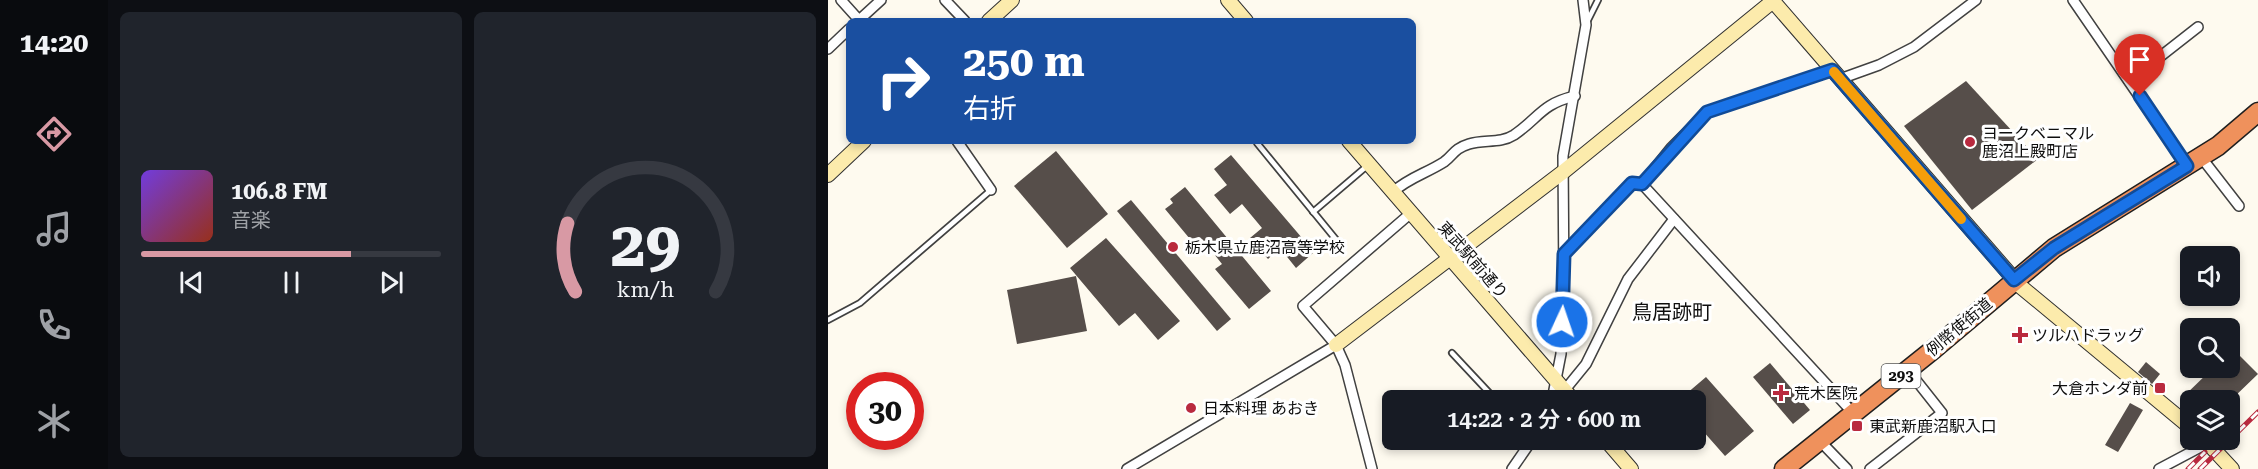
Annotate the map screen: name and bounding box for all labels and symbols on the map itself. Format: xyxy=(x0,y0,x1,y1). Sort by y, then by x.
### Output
pin xyxy=(2114,34,2165,96)
place label: ヨークベニマル 鹿沼上殿町店 xyxy=(1982,124,2094,161)
marker: ヨークベニマル 鹿沼上殿町店 xyxy=(1963,135,1977,149)
street label: 東武駅前通り xyxy=(1434,218,1512,302)
place label: 栃木県立鹿沼高等学校 xyxy=(1185,238,1345,257)
marker: 栃木県立鹿沼高等学校 xyxy=(1166,240,1180,254)
position arrow xyxy=(1530,290,1594,354)
street label: 例幣使街道 xyxy=(1922,294,1996,360)
district label: 鳥居跡町 xyxy=(1632,300,1712,324)
place label: ツルハドラッグ xyxy=(2032,326,2144,345)
marker: ツルハドラッグ xyxy=(2013,328,2027,342)
road number: 293 xyxy=(1882,364,1920,388)
speed limit sign: 30 xyxy=(846,372,924,450)
place label: 大倉ホンダ前 xyxy=(2052,379,2148,398)
marker: 大倉ホンダ前 xyxy=(2153,381,2167,395)
marker: 荒木医院 xyxy=(1772,384,1790,402)
place label: 荒木医院 xyxy=(1794,384,1858,403)
place label: 日本料理 あおき xyxy=(1203,399,1319,418)
marker: 日本料理 あおき xyxy=(1184,401,1198,415)
place label: 東武新鹿沼駅入口 xyxy=(1869,417,1997,436)
marker: 東武新鹿沼駅入口 xyxy=(1850,419,1864,433)

